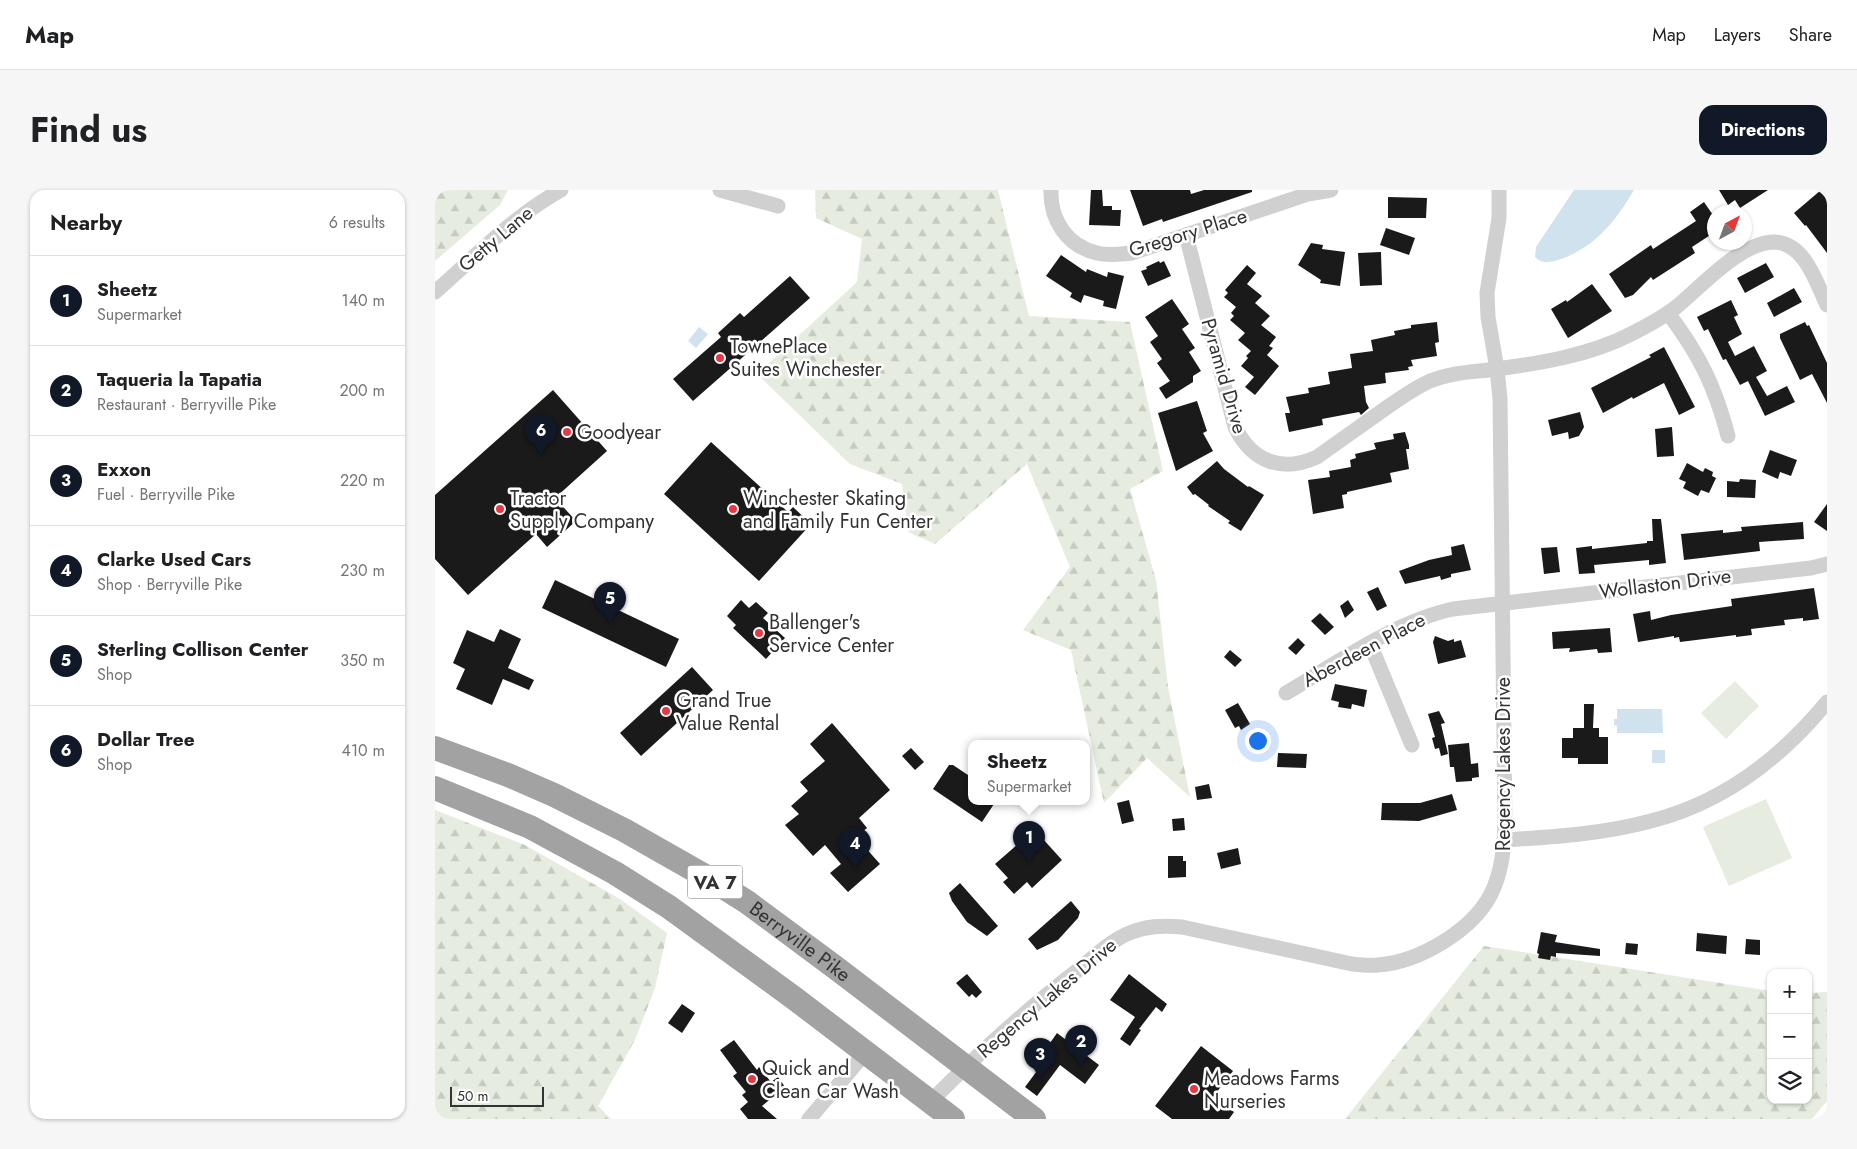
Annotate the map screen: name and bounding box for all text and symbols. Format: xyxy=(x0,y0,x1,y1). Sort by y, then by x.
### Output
text: Map xyxy=(25,17,74,52)
text: Map xyxy=(1652,22,1686,48)
text: Layers xyxy=(1714,22,1761,48)
text: Share xyxy=(1789,22,1832,48)
text: Find us xyxy=(30,105,147,155)
button: Directions xyxy=(1699,105,1827,155)
street label: Getty Lane xyxy=(452,199,540,279)
street label: Gregory Place xyxy=(1125,201,1251,265)
north arrow xyxy=(1707,205,1752,250)
text: Nearby xyxy=(50,208,122,238)
text: 6 results xyxy=(329,211,385,234)
text: Sheetz xyxy=(97,276,157,303)
text: 1 xyxy=(62,289,70,312)
text: 140 m xyxy=(342,289,385,312)
text: Supermarket xyxy=(97,303,182,326)
street label: Pyramid Drive xyxy=(1194,315,1254,437)
place label: TownePlace Suites Winchester xyxy=(730,332,882,384)
marker: TownePlace Suites Winchester xyxy=(714,352,726,364)
text: Taqueria la Tapatia xyxy=(97,366,262,393)
text: 2 xyxy=(61,379,71,402)
text: 200 m xyxy=(339,379,385,402)
text: Restaurant · Berryville Pike xyxy=(97,393,276,416)
pin: 6 xyxy=(525,414,557,455)
place label: Goodyear xyxy=(577,418,661,447)
marker: Goodyear xyxy=(561,426,573,438)
text: Exxon xyxy=(97,456,151,483)
text: 3 xyxy=(61,469,71,492)
text: 220 m xyxy=(340,469,385,492)
text: Fuel · Berryville Pike xyxy=(97,483,235,506)
place label: Tractor Supply Company xyxy=(510,484,654,536)
place label: Winchester Skating and Family Fun Center xyxy=(743,484,933,536)
marker: Tractor Supply Company xyxy=(494,503,506,515)
marker: Winchester Skating and Family Fun Center xyxy=(727,503,739,515)
text: Clarke Used Cars xyxy=(97,546,251,573)
text: 4 xyxy=(60,559,72,582)
text: 230 m xyxy=(340,559,385,582)
street label: Wollaston Drive xyxy=(1597,562,1733,606)
text: Shop · Berryville Pike xyxy=(97,573,242,596)
pin: 5 xyxy=(594,582,626,623)
street label: Aberdeen Place xyxy=(1297,605,1431,695)
place label: Ballenger's Service Center xyxy=(769,608,894,660)
marker: Ballenger's Service Center xyxy=(753,627,765,639)
text: Sterling Collison Center xyxy=(97,636,309,663)
text: 5 xyxy=(61,649,71,672)
text: 350 m xyxy=(340,649,385,672)
text: Shop xyxy=(97,663,132,686)
street label: Regency Lakes Drive xyxy=(1489,677,1518,851)
place label: Grand True Value Rental xyxy=(676,686,779,738)
marker: Grand True Value Rental xyxy=(660,705,672,717)
text: Dollar Tree xyxy=(97,726,195,753)
your location xyxy=(1245,728,1271,754)
text: 6 xyxy=(61,739,71,762)
text: 410 m xyxy=(342,739,385,762)
popup xyxy=(968,740,1090,805)
text: Sheetz xyxy=(987,748,1047,775)
text: Shop xyxy=(97,753,132,776)
text: Supermarket xyxy=(987,775,1071,798)
pin: 1 xyxy=(1013,821,1045,862)
pin: 4 xyxy=(839,827,871,868)
road number: VA 7 xyxy=(687,866,743,899)
street label: Berryville Pike xyxy=(743,894,857,989)
street label: Regency Lakes Drive xyxy=(971,931,1123,1065)
map controls xyxy=(1767,969,1812,1104)
button: + xyxy=(1767,969,1812,1014)
button: − xyxy=(1767,1014,1812,1059)
pin: 2 xyxy=(1065,1025,1097,1066)
pin: 3 xyxy=(1024,1038,1056,1079)
place label: Quick and Clean Car Wash xyxy=(762,1054,899,1106)
button: layers xyxy=(1767,1059,1812,1104)
place label: Meadows Farms Nurseries xyxy=(1204,1064,1339,1116)
marker: Quick and Clean Car Wash xyxy=(746,1073,758,1085)
marker: Meadows Farms Nurseries xyxy=(1188,1083,1200,1095)
scale bar xyxy=(450,1084,544,1107)
text: 50 m xyxy=(457,1086,488,1106)

